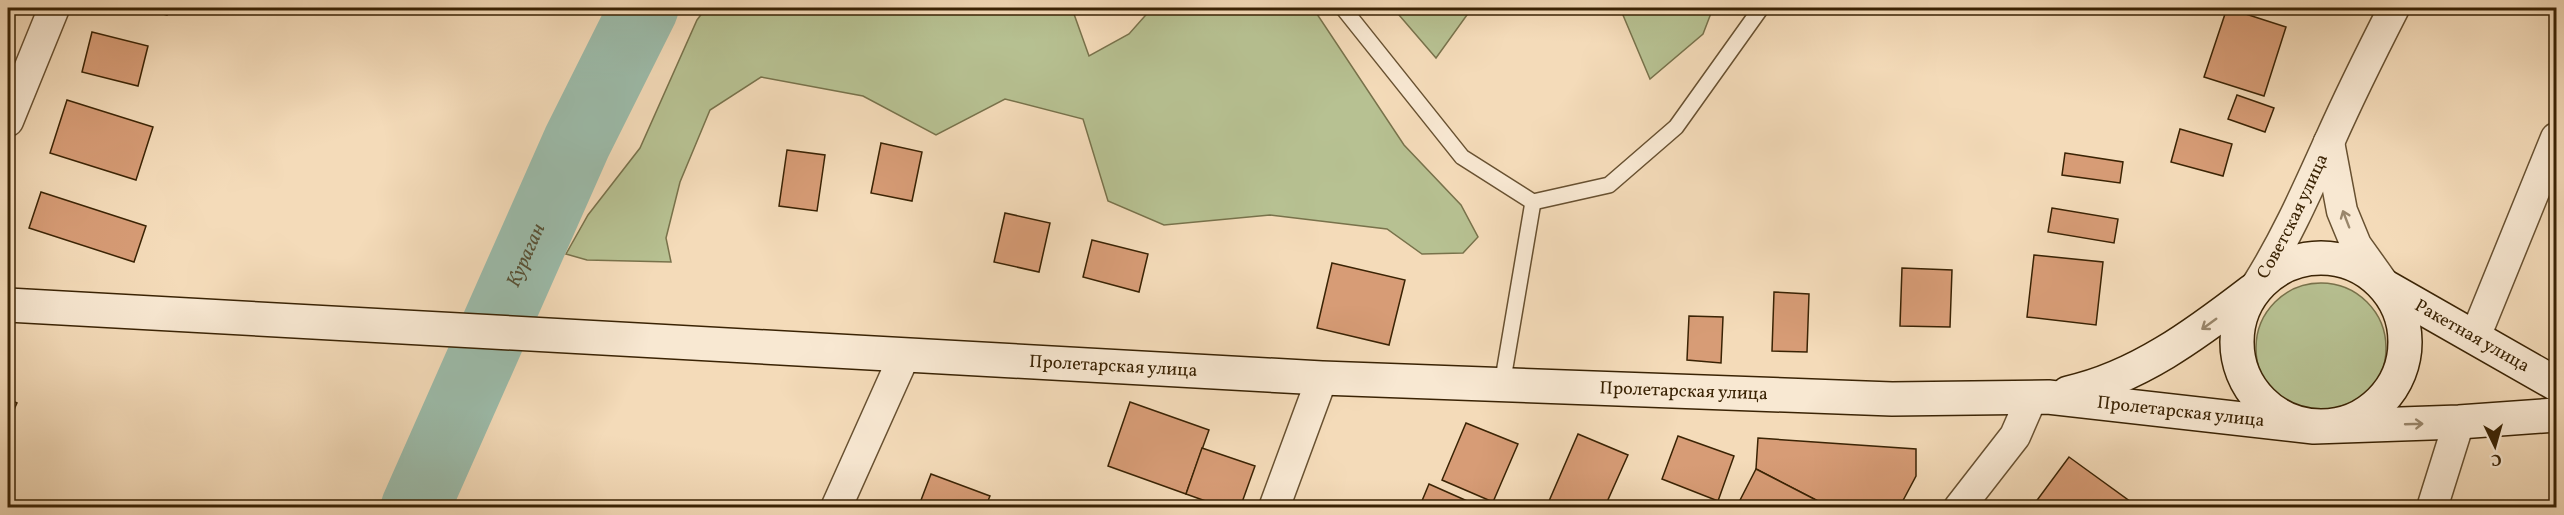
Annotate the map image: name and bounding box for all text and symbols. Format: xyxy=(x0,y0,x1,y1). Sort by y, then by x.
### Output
street label: Советская улица xyxy=(2251,150,2335,284)
one-way arrow xyxy=(2339,210,2350,229)
water label: Кураган xyxy=(500,219,553,292)
street label: Ракетная улица xyxy=(2410,293,2534,379)
one-way arrow xyxy=(2201,318,2217,330)
street label: Пролетарская улица xyxy=(1028,349,1198,384)
street label: Пролетарская улица xyxy=(1599,376,1768,407)
street label: Пролетарская улица xyxy=(2096,390,2266,434)
north arrow xyxy=(2465,416,2525,476)
one-way arrow xyxy=(2404,418,2424,429)
text: С xyxy=(2490,448,2502,470)

